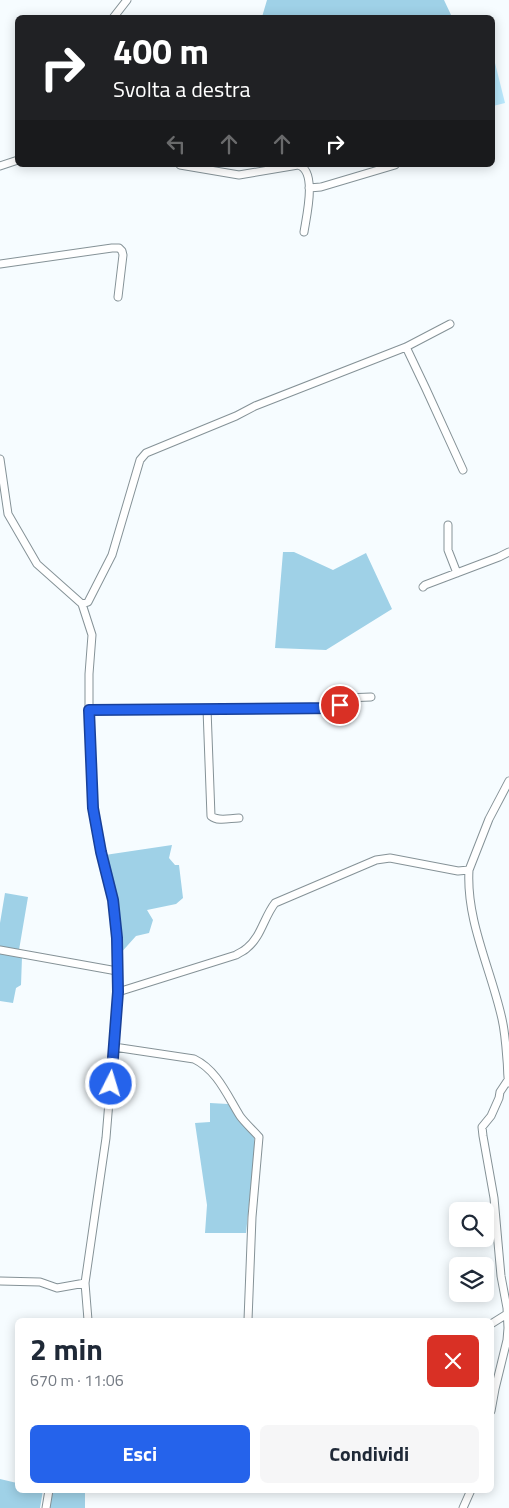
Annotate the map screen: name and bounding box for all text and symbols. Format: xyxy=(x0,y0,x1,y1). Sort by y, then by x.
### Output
text: 400 m xyxy=(113,24,209,78)
icon: right xyxy=(30,35,95,100)
text: Svolta a destra xyxy=(113,72,251,106)
icon: left xyxy=(162,130,190,158)
icon: ahead xyxy=(215,130,243,158)
icon: ahead xyxy=(268,130,296,158)
icon: right xyxy=(321,130,349,158)
pin xyxy=(319,684,361,726)
icon: arrive xyxy=(326,691,354,719)
position arrow xyxy=(84,1057,136,1109)
map controls xyxy=(449,1202,494,1302)
button: search xyxy=(449,1202,494,1247)
button: layers xyxy=(449,1257,494,1302)
text: 2 min xyxy=(30,1326,103,1372)
button: close xyxy=(427,1335,479,1387)
text: 670 m · 11:06 xyxy=(30,1368,124,1392)
button: Esci xyxy=(30,1425,250,1483)
button: Condividi xyxy=(260,1425,479,1483)

